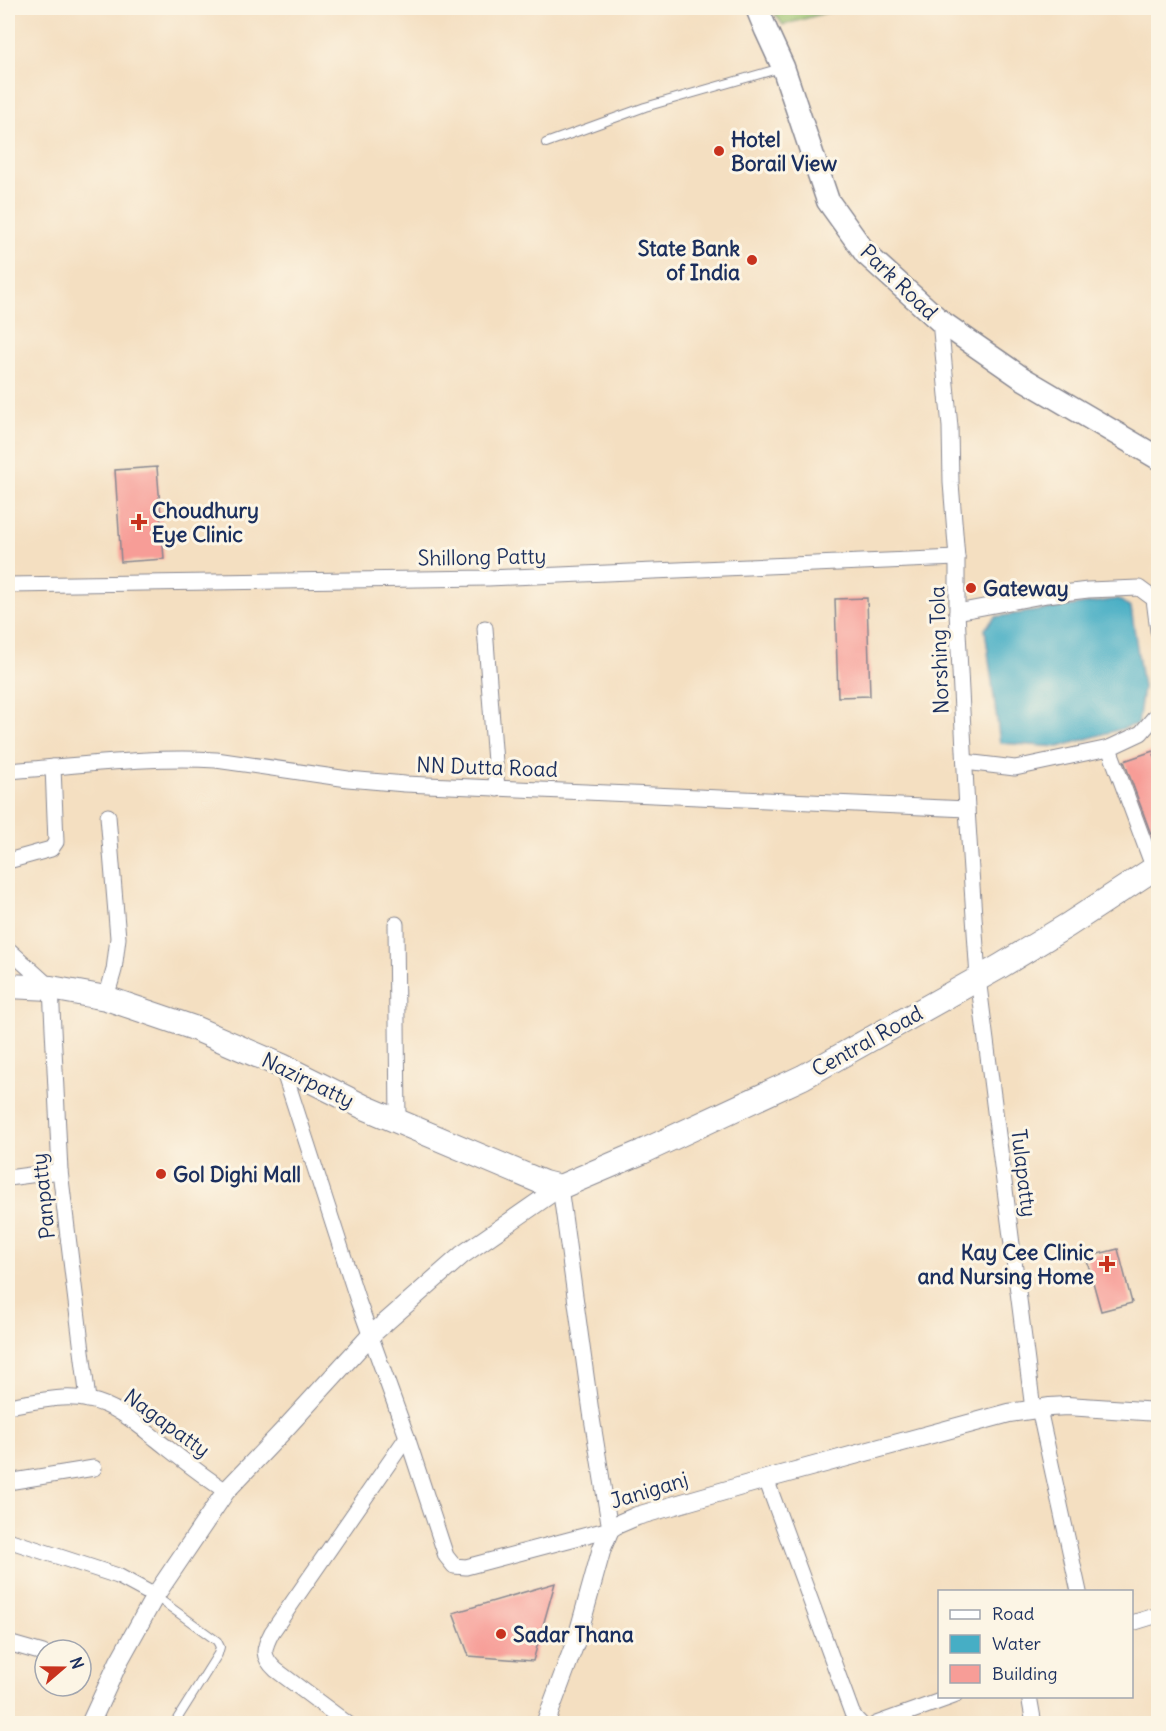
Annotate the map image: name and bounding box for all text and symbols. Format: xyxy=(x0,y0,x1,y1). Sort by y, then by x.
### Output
place label: Hotel Borail View xyxy=(731,126,837,177)
marker: Hotel Borail View xyxy=(712,144,726,158)
place label: State Bank of India xyxy=(638,235,740,286)
street label: Park Road xyxy=(855,238,943,326)
marker: State Bank of India xyxy=(745,253,759,267)
place label: Choudhury Eye Clinic xyxy=(152,497,259,548)
marker: Choudhury Eye Clinic xyxy=(130,513,148,531)
street label: Shillong Patty xyxy=(417,542,547,572)
place label: Gateway xyxy=(983,575,1069,602)
marker: Gateway xyxy=(964,581,978,595)
street label: Norshing Tola xyxy=(923,586,955,714)
street label: NN Dutta Road xyxy=(416,751,558,783)
street label: Central Road xyxy=(807,999,927,1083)
street label: Nazirpatty xyxy=(257,1046,359,1114)
street label: Tulapatty xyxy=(1005,1127,1043,1219)
street label: Panpatty xyxy=(25,1152,61,1240)
place label: Gol Dighi Mall xyxy=(173,1161,301,1188)
marker: Gol Dighi Mall xyxy=(154,1167,168,1181)
place label: Kay Cee Clinic and Nursing Home xyxy=(918,1239,1094,1290)
marker: Kay Cee Clinic and Nursing Home xyxy=(1098,1255,1116,1273)
street label: Nagapatty xyxy=(119,1383,215,1463)
street label: Janiganj xyxy=(607,1465,691,1515)
legend xyxy=(938,1590,1133,1698)
text: Road xyxy=(992,1602,1035,1625)
place label: Sadar Thana xyxy=(513,1621,634,1648)
marker: Sadar Thana xyxy=(494,1627,508,1641)
text: Water xyxy=(992,1632,1042,1655)
north arrow xyxy=(33,1638,93,1698)
text: N xyxy=(66,1654,88,1671)
text: Building xyxy=(992,1662,1057,1685)

